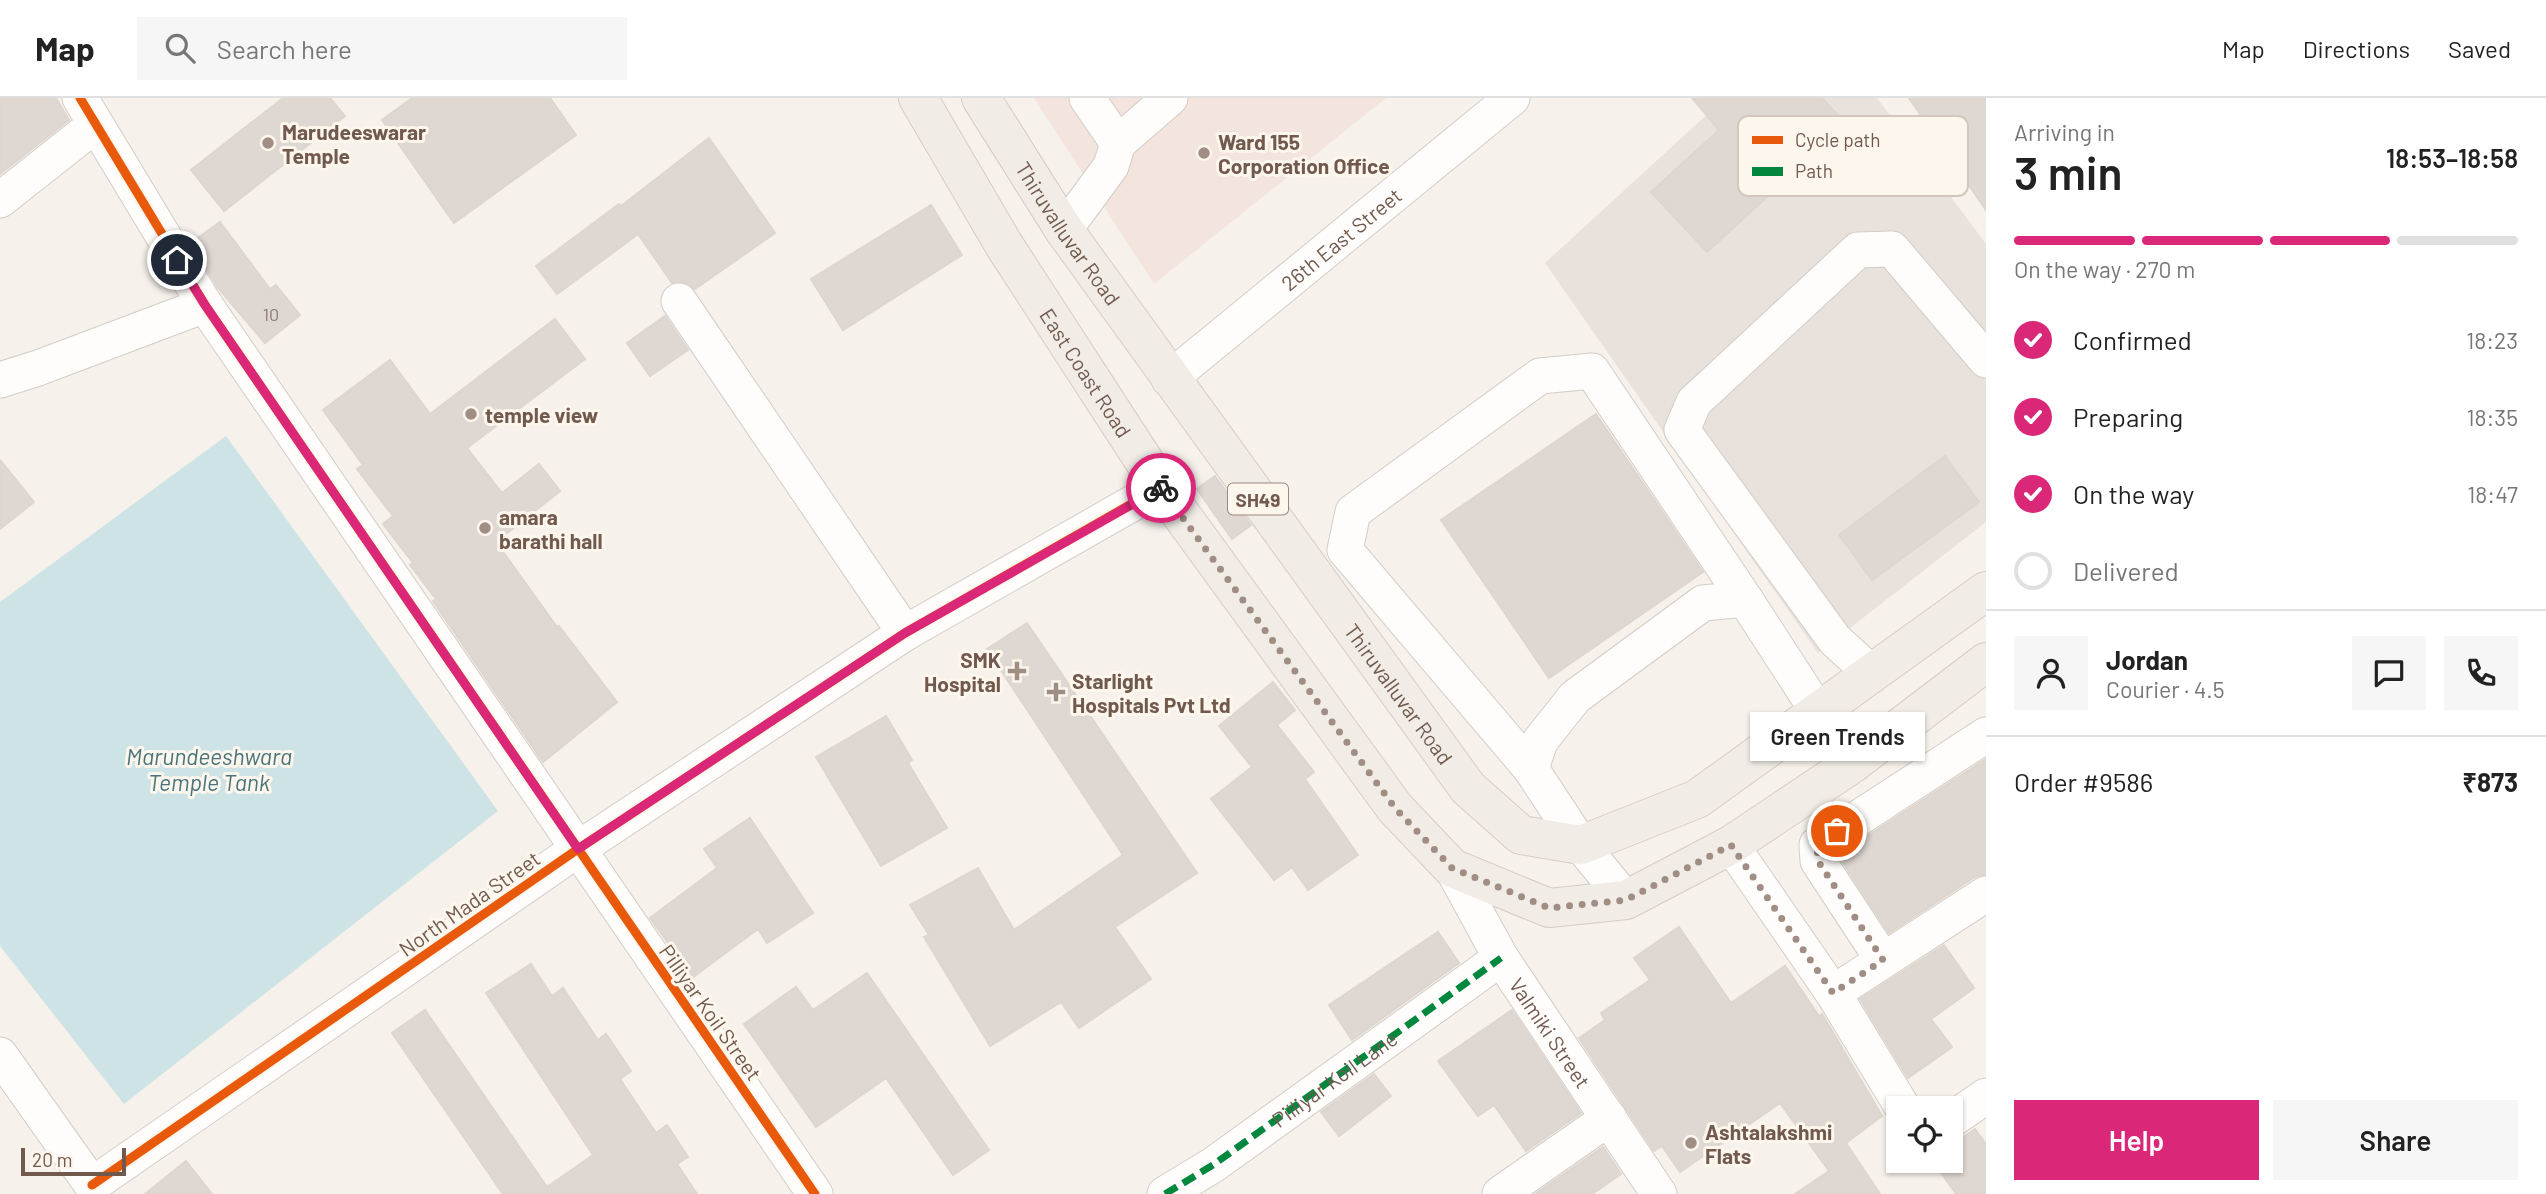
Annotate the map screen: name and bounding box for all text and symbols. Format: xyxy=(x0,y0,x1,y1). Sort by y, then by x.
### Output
search box xyxy=(137,17,627,80)
text: Map xyxy=(35,28,95,68)
icon: search xyxy=(161,29,199,67)
text: Search here xyxy=(217,33,352,64)
text: Map xyxy=(2222,34,2265,63)
text: Directions xyxy=(2303,34,2410,63)
text: Saved xyxy=(2448,34,2511,63)
legend xyxy=(1738,116,1968,196)
text: Arriving in xyxy=(2014,118,2115,146)
place label: Marudeeswarar Temple xyxy=(282,119,426,168)
text: Cycle path xyxy=(1795,128,1880,151)
place label: Ward 155 Corporation Office xyxy=(1218,129,1390,178)
marker: Marudeeswarar Temple xyxy=(260,135,276,151)
text: 18:53–18:58 xyxy=(2386,142,2518,173)
text: 3 min xyxy=(2014,144,2123,199)
marker: Ward 155 Corporation Office xyxy=(1196,145,1212,161)
street label: Thiruvalluvar Road xyxy=(1011,157,1126,309)
text: Path xyxy=(1795,159,1833,182)
street label: 26th East Street xyxy=(1276,182,1406,295)
pin xyxy=(147,230,207,290)
icon: home xyxy=(158,241,196,279)
text: On the way · 270 m xyxy=(2014,255,2195,283)
house number: 10 xyxy=(263,303,279,325)
street label: East Coast Road xyxy=(1036,303,1138,441)
icon: check xyxy=(2014,321,2052,359)
text: Confirmed xyxy=(2073,324,2192,355)
text: 18:23 xyxy=(2466,326,2518,354)
icon: check xyxy=(2014,398,2052,436)
text: Preparing xyxy=(2073,401,2183,432)
place label: temple view xyxy=(485,402,598,427)
text: 18:35 xyxy=(2467,403,2518,431)
marker: temple view xyxy=(463,406,479,422)
courier xyxy=(1126,453,1196,523)
icon: bike xyxy=(1142,469,1180,507)
icon: check xyxy=(2014,475,2052,513)
text: On the way xyxy=(2073,478,2194,509)
text: 18:47 xyxy=(2467,480,2518,508)
road number: SH49 xyxy=(1228,484,1288,514)
place label: amara barathi hall xyxy=(499,504,603,553)
marker: amara barathi hall xyxy=(477,520,493,536)
text: Delivered xyxy=(2073,555,2179,586)
street label: Thiruvalluvar Road xyxy=(1340,618,1459,769)
button: person xyxy=(2014,636,2088,710)
button: chat xyxy=(2352,636,2426,710)
button: phone xyxy=(2444,636,2518,710)
text: Jordan xyxy=(2106,644,2188,675)
place label: SMK Hospital xyxy=(924,647,1001,696)
marker: SMK Hospital xyxy=(1007,661,1027,681)
place label: Starlight Hospitals Pvt Ltd xyxy=(1072,668,1231,717)
text: Courier · 4.5 xyxy=(2106,675,2225,703)
marker: Starlight Hospitals Pvt Ltd xyxy=(1046,682,1066,702)
callout: Green Trends xyxy=(1750,712,1924,761)
text: Green Trends xyxy=(1770,722,1905,750)
water label: Marundeeshwara Temple Tank xyxy=(126,742,292,796)
text: Order #9586 xyxy=(2014,766,2153,797)
text: ₹873 xyxy=(2462,766,2518,797)
pin xyxy=(1807,801,1867,861)
icon: bag xyxy=(1818,812,1856,850)
street label: North Mada Street xyxy=(394,845,544,961)
street label: Pilliyar Koil Street xyxy=(655,939,767,1085)
street label: Valmiki Street xyxy=(1505,973,1597,1092)
street label: Pilliyar Koil Lane xyxy=(1266,1025,1401,1132)
map controls xyxy=(1886,1096,1963,1173)
button: locate xyxy=(1886,1096,1963,1173)
button: Help xyxy=(2014,1100,2259,1180)
button: Share xyxy=(2273,1100,2518,1180)
place label: Ashtalakshmi Flats xyxy=(1705,1119,1832,1168)
marker: Ashtalakshmi Flats xyxy=(1683,1135,1699,1151)
scale bar xyxy=(21,1145,126,1177)
text: 20 m xyxy=(32,1148,72,1171)

